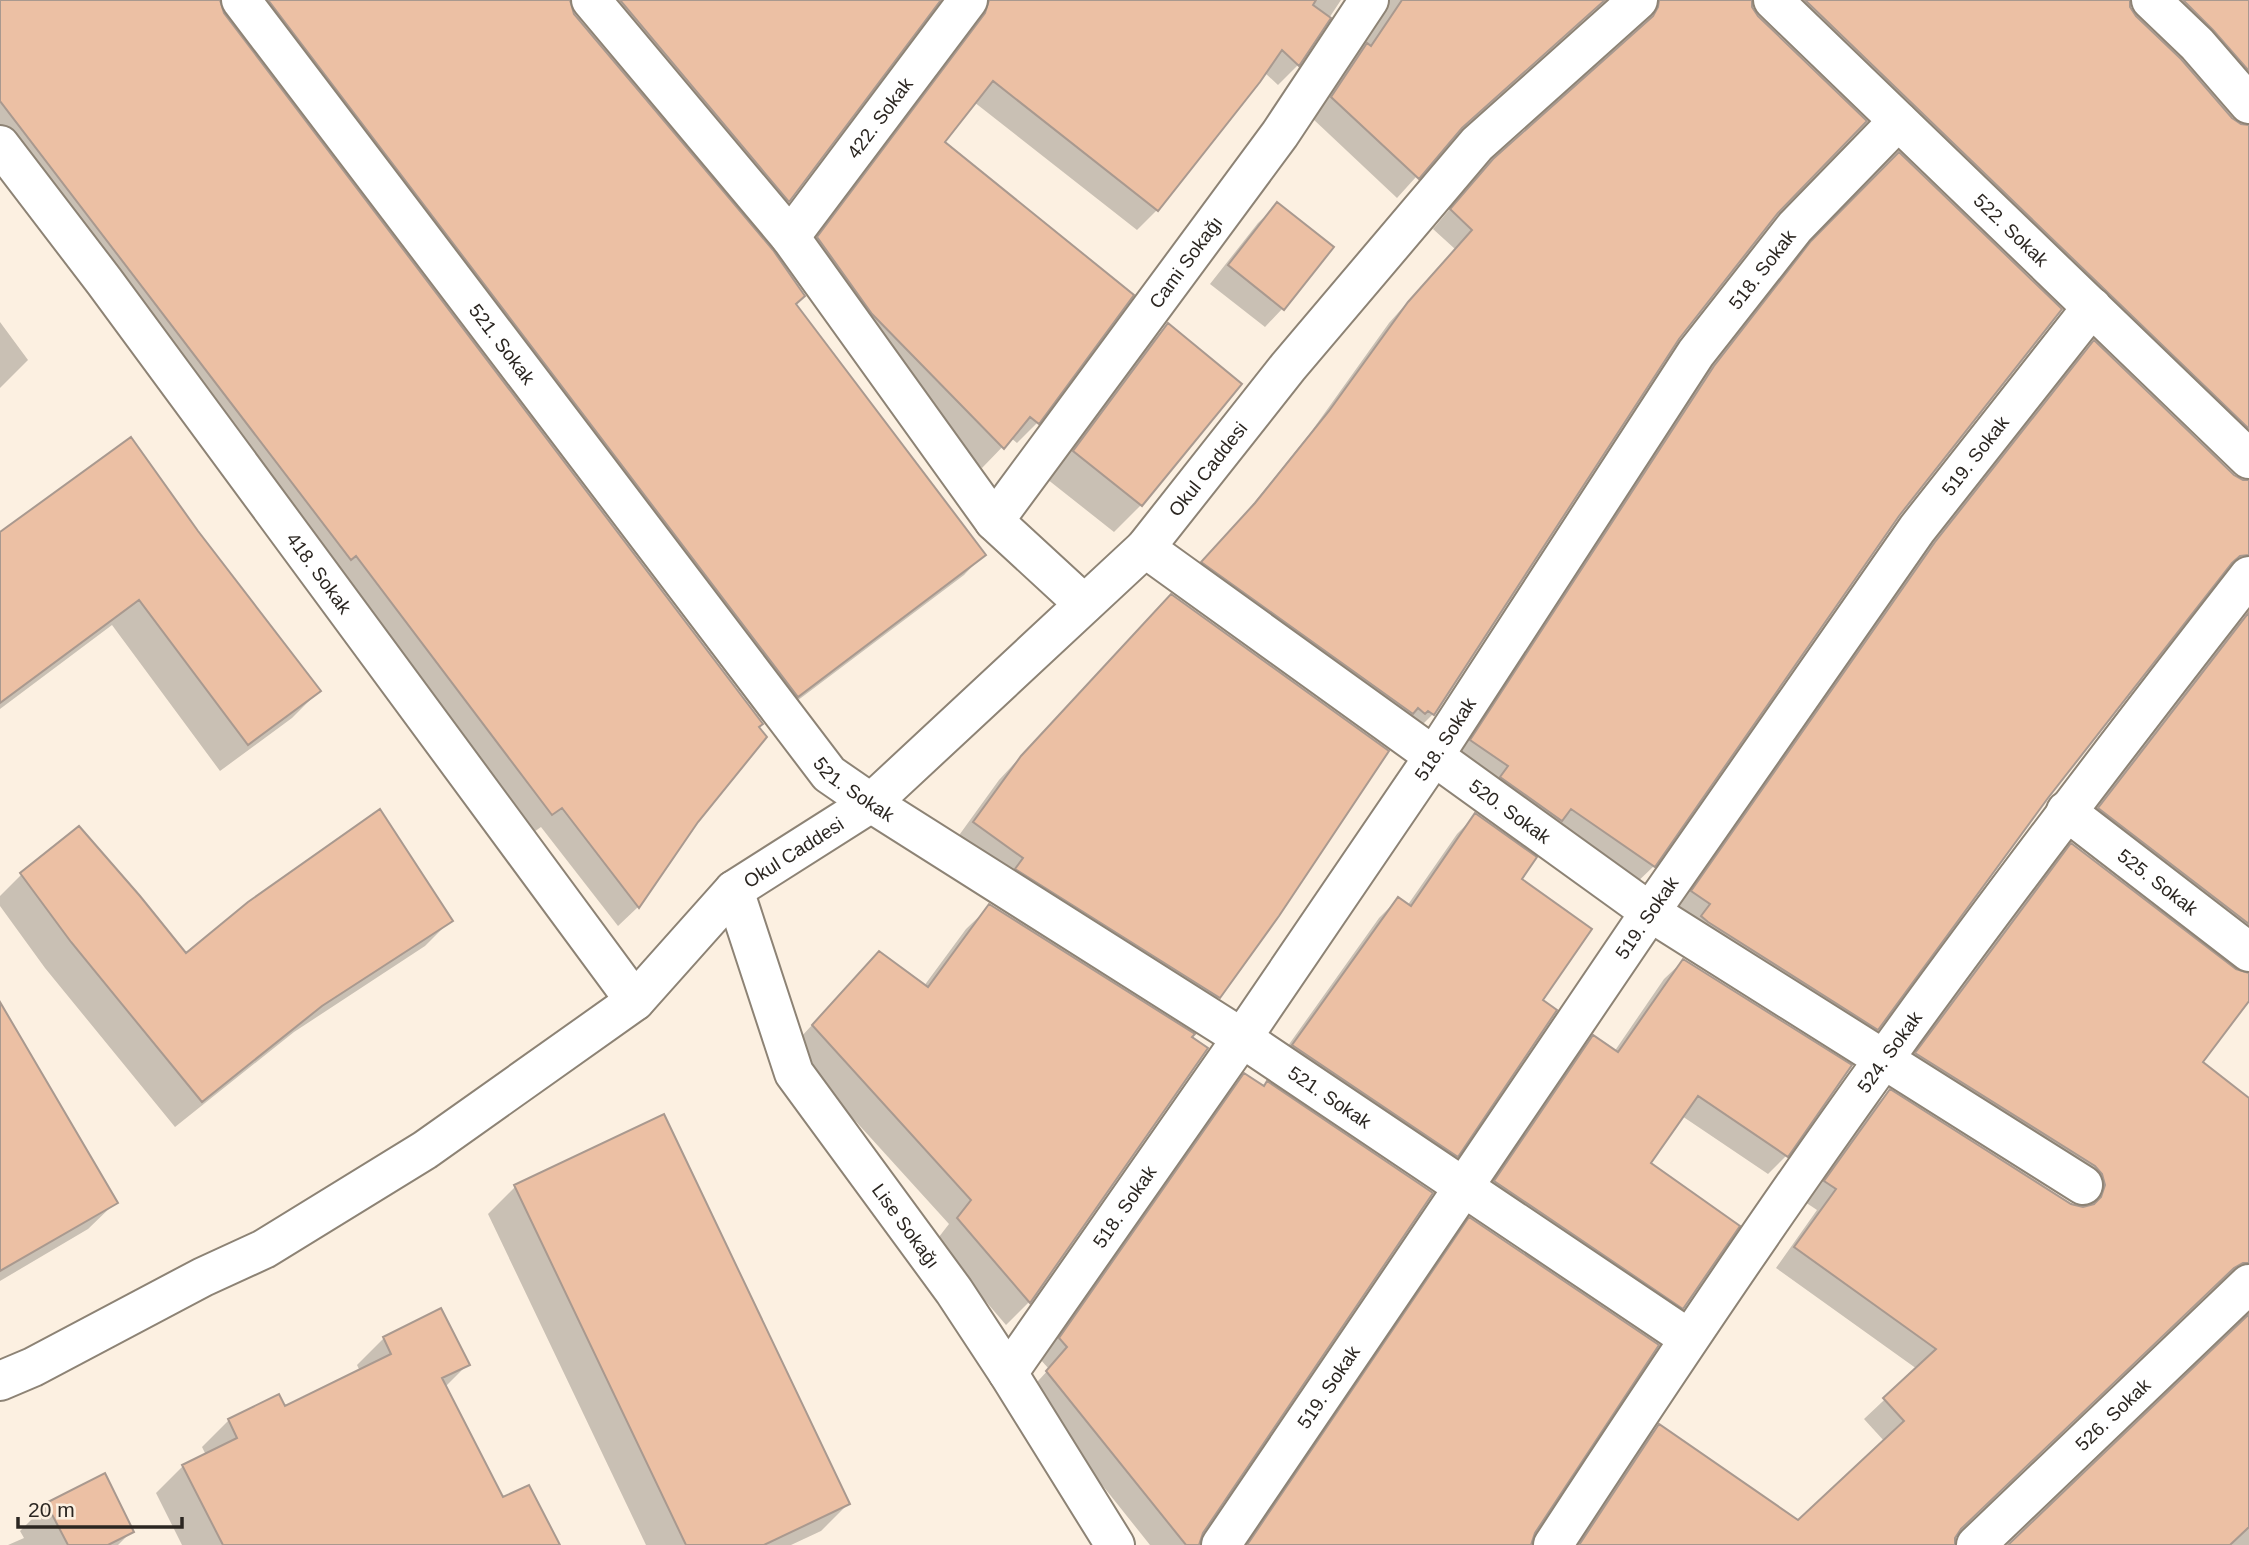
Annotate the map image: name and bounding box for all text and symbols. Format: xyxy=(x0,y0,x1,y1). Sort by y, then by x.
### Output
street label: 422. Sokak xyxy=(843,73,917,163)
street label: 522. Sokak xyxy=(1969,190,2053,271)
street label: Cami Sokağı xyxy=(1145,212,1227,312)
street label: 518. Sokak xyxy=(1725,225,1800,313)
street label: 521. Sokak xyxy=(465,300,539,389)
street label: 519. Sokak xyxy=(1938,412,2013,500)
street label: Okul Caddesi xyxy=(1164,418,1252,520)
street label: 418. Sokak xyxy=(282,529,356,618)
street label: 518. Sokak xyxy=(1410,693,1480,785)
street label: 521. Sokak xyxy=(809,753,898,826)
street label: 520. Sokak xyxy=(1465,775,1555,848)
street label: Okul Caddesi xyxy=(740,813,848,892)
street label: 525. Sokak xyxy=(2113,845,2202,920)
street label: 519. Sokak xyxy=(1611,872,1683,963)
street label: 524. Sokak xyxy=(1853,1007,1926,1097)
street label: 521. Sokak xyxy=(1284,1062,1375,1133)
street label: 518. Sokak xyxy=(1089,1161,1161,1252)
street label: Lise Sokağı xyxy=(868,1180,944,1272)
street label: 519. Sokak xyxy=(1293,1341,1364,1432)
street label: 526. Sokak xyxy=(2071,1374,2155,1455)
scale bar xyxy=(18,1486,182,1530)
text: 20 m xyxy=(28,1498,75,1521)

